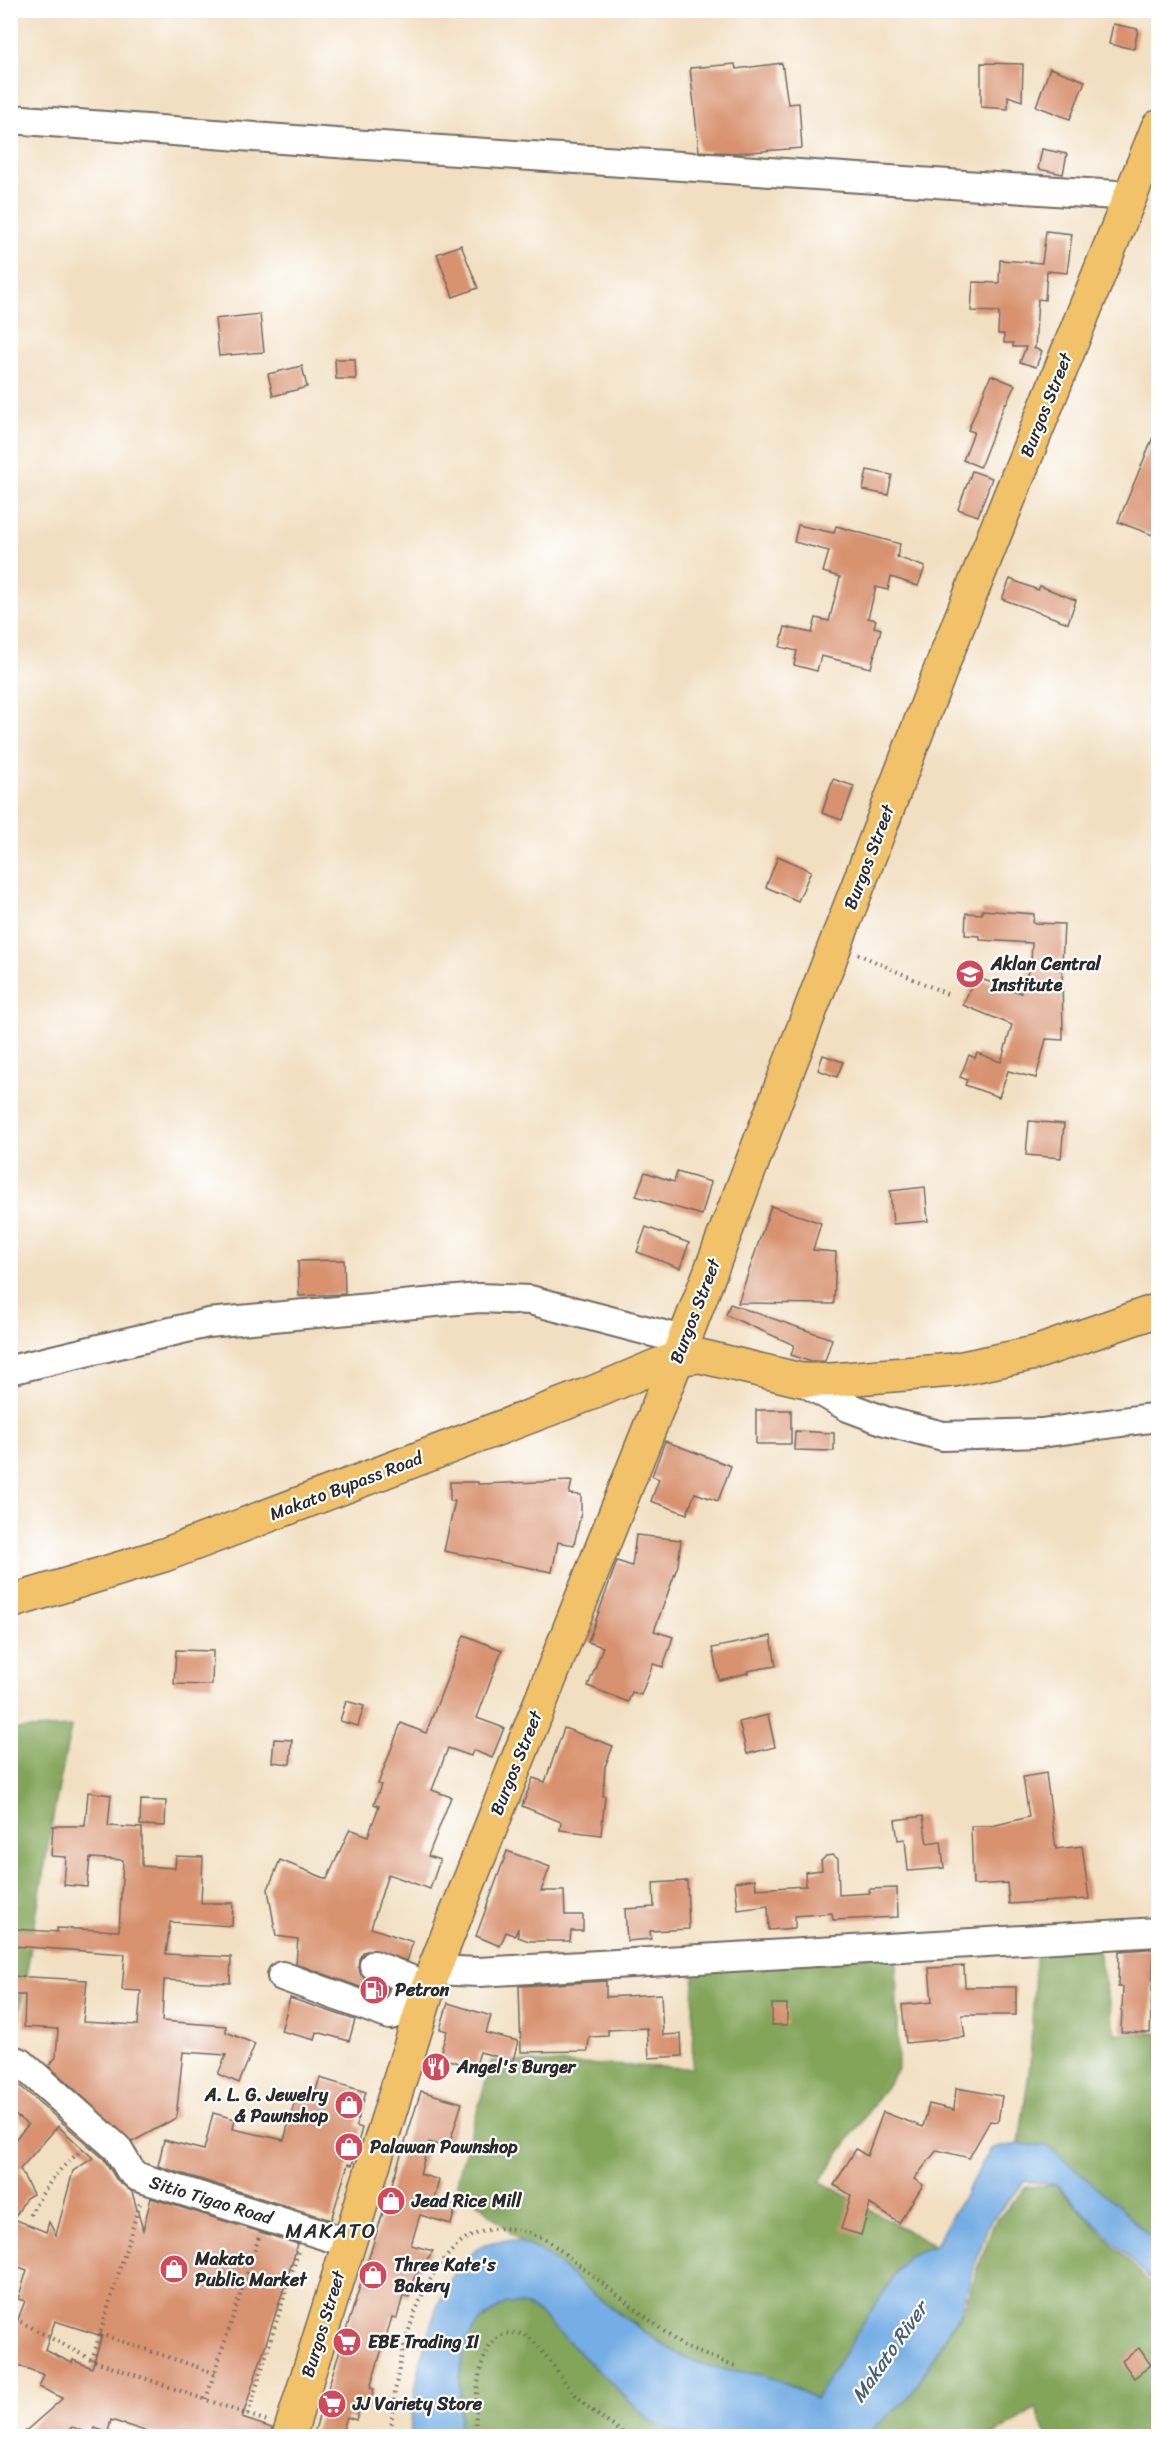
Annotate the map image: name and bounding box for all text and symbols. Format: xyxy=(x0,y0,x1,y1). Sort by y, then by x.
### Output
street label: Burgos Street xyxy=(1010,347,1082,462)
street label: Burgos Street xyxy=(834,799,904,914)
place label: Aklan Central Institute xyxy=(990,948,1101,1001)
school or university icon: Aklan Central Institute xyxy=(954,958,986,990)
street label: Burgos Street xyxy=(660,1253,730,1368)
street label: Makato Bypass Road xyxy=(265,1442,429,1530)
street label: Burgos Street xyxy=(480,1705,552,1820)
fuel station icon: Petron xyxy=(358,1974,390,2006)
place label: Petron xyxy=(395,1974,450,2006)
restaurant icon: Angel's Burger xyxy=(420,2051,452,2083)
place label: Angel's Burger xyxy=(456,2051,577,2083)
place label: A. L. G. Jewelry & Pawnshop xyxy=(204,2079,329,2132)
shop icon: A. L. G. Jewelry & Pawnshop xyxy=(333,2089,365,2121)
shop icon: Palawan Pawnshop xyxy=(333,2131,365,2163)
place label: Palawan Pawnshop xyxy=(370,2131,518,2163)
street label: Sitio Tigao Road xyxy=(145,2166,278,2234)
shop icon: Jead Rice Mill xyxy=(375,2185,407,2217)
place label: Jead Rice Mill xyxy=(411,2185,522,2217)
district label: MAKATO xyxy=(285,2212,377,2250)
place label: Makato Public Market xyxy=(194,2243,308,2296)
place label: Three Kate's Bakery xyxy=(394,2249,496,2302)
shop icon: Makato Public Market xyxy=(158,2253,190,2285)
shop icon: Three Kate's Bakery xyxy=(357,2259,389,2291)
street label: Burgos Street xyxy=(292,2266,355,2381)
water label: Makato River xyxy=(842,2292,939,2410)
supermarket icon: EBE Trading II xyxy=(331,2326,363,2358)
place label: EBE Trading II xyxy=(368,2326,479,2358)
supermarket icon: JJ Variety Store xyxy=(316,2388,348,2420)
place label: JJ Variety Store xyxy=(352,2388,483,2420)

